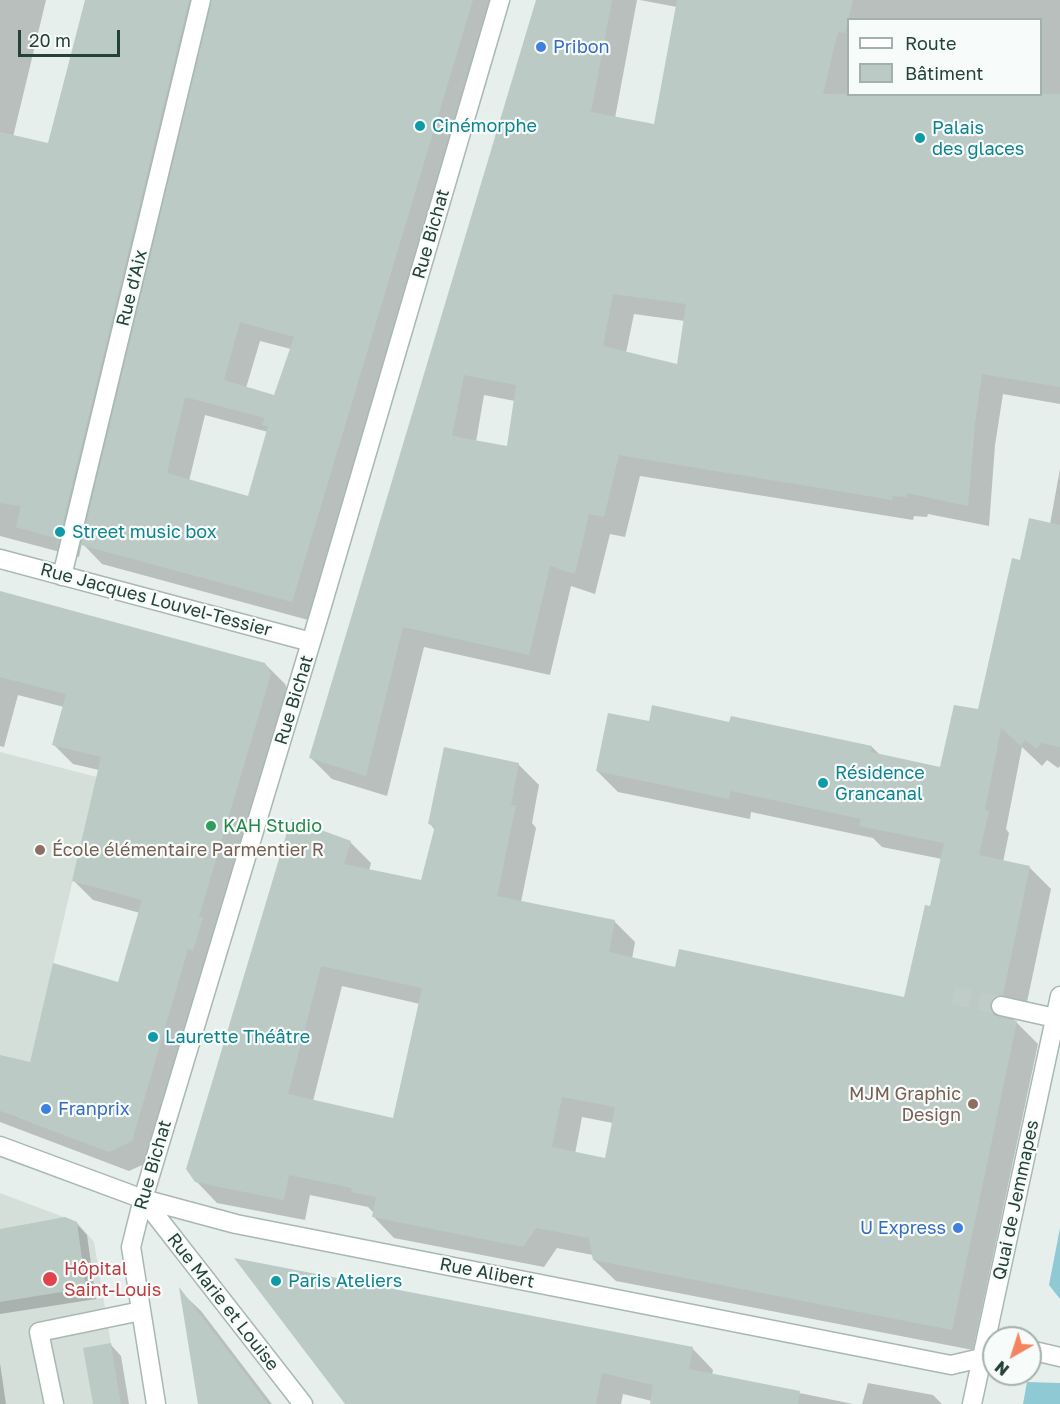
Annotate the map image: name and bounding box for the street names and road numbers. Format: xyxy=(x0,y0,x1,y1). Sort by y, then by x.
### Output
street label: Rue Bichat xyxy=(408,186,454,282)
street label: Rue d'Aix xyxy=(112,248,152,328)
street label: Rue Jacques Louvel-Tessier xyxy=(38,559,274,641)
street label: Rue Bichat xyxy=(270,653,318,747)
street label: Rue Bichat xyxy=(130,1117,176,1213)
street label: Quai de Jemmapes xyxy=(988,1118,1044,1282)
street label: Rue Marie et Louise xyxy=(163,1229,283,1375)
street label: Rue Alibert xyxy=(438,1253,536,1293)

